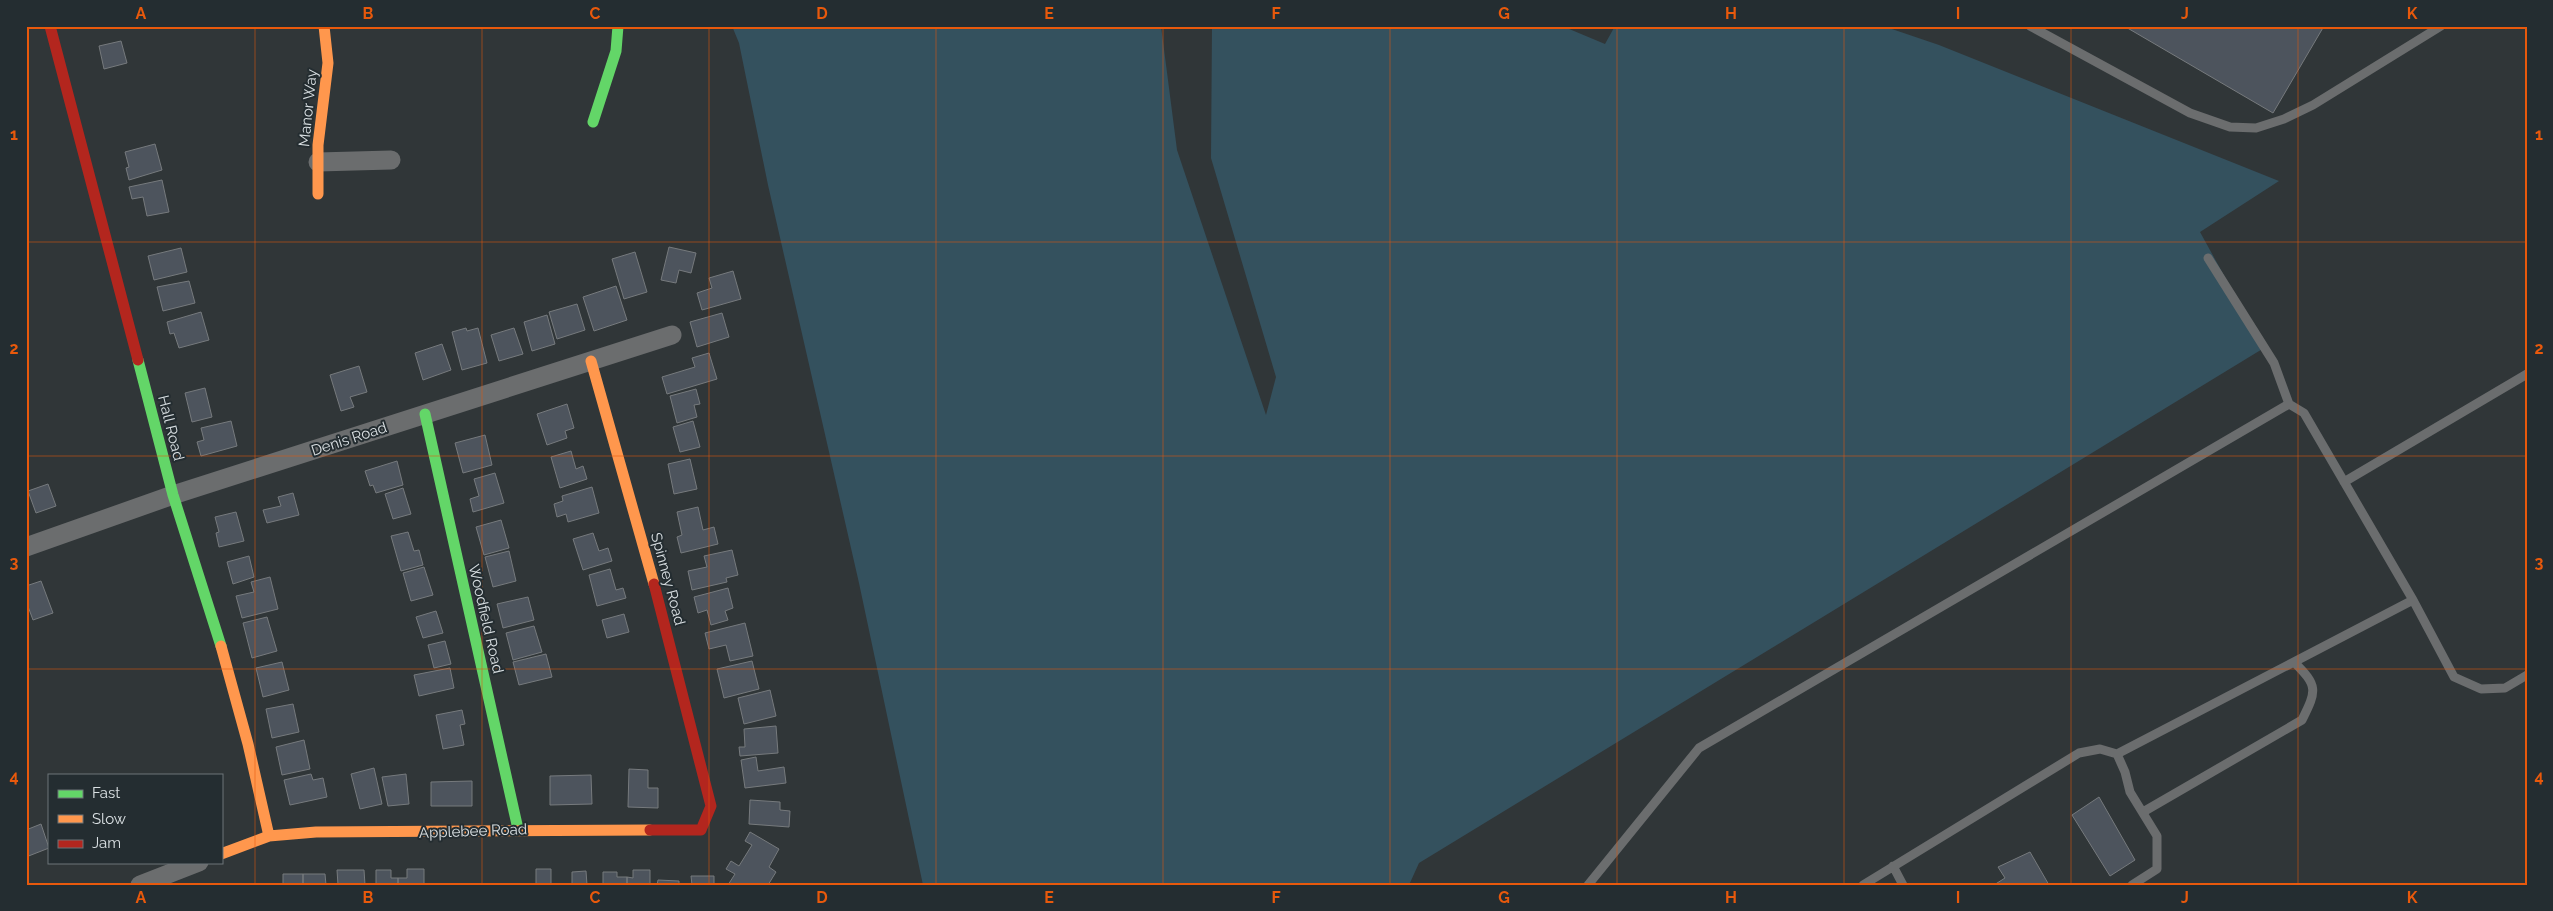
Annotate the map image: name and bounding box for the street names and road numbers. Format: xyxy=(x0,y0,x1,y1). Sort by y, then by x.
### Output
street label: Manor Way xyxy=(295,68,321,148)
street label: Hall Road xyxy=(154,393,188,463)
street label: Denis Road xyxy=(309,418,389,460)
street label: Spinney Road xyxy=(647,531,689,627)
street label: Woodfield Road xyxy=(465,563,507,675)
street label: Applebee Road xyxy=(419,820,527,842)

